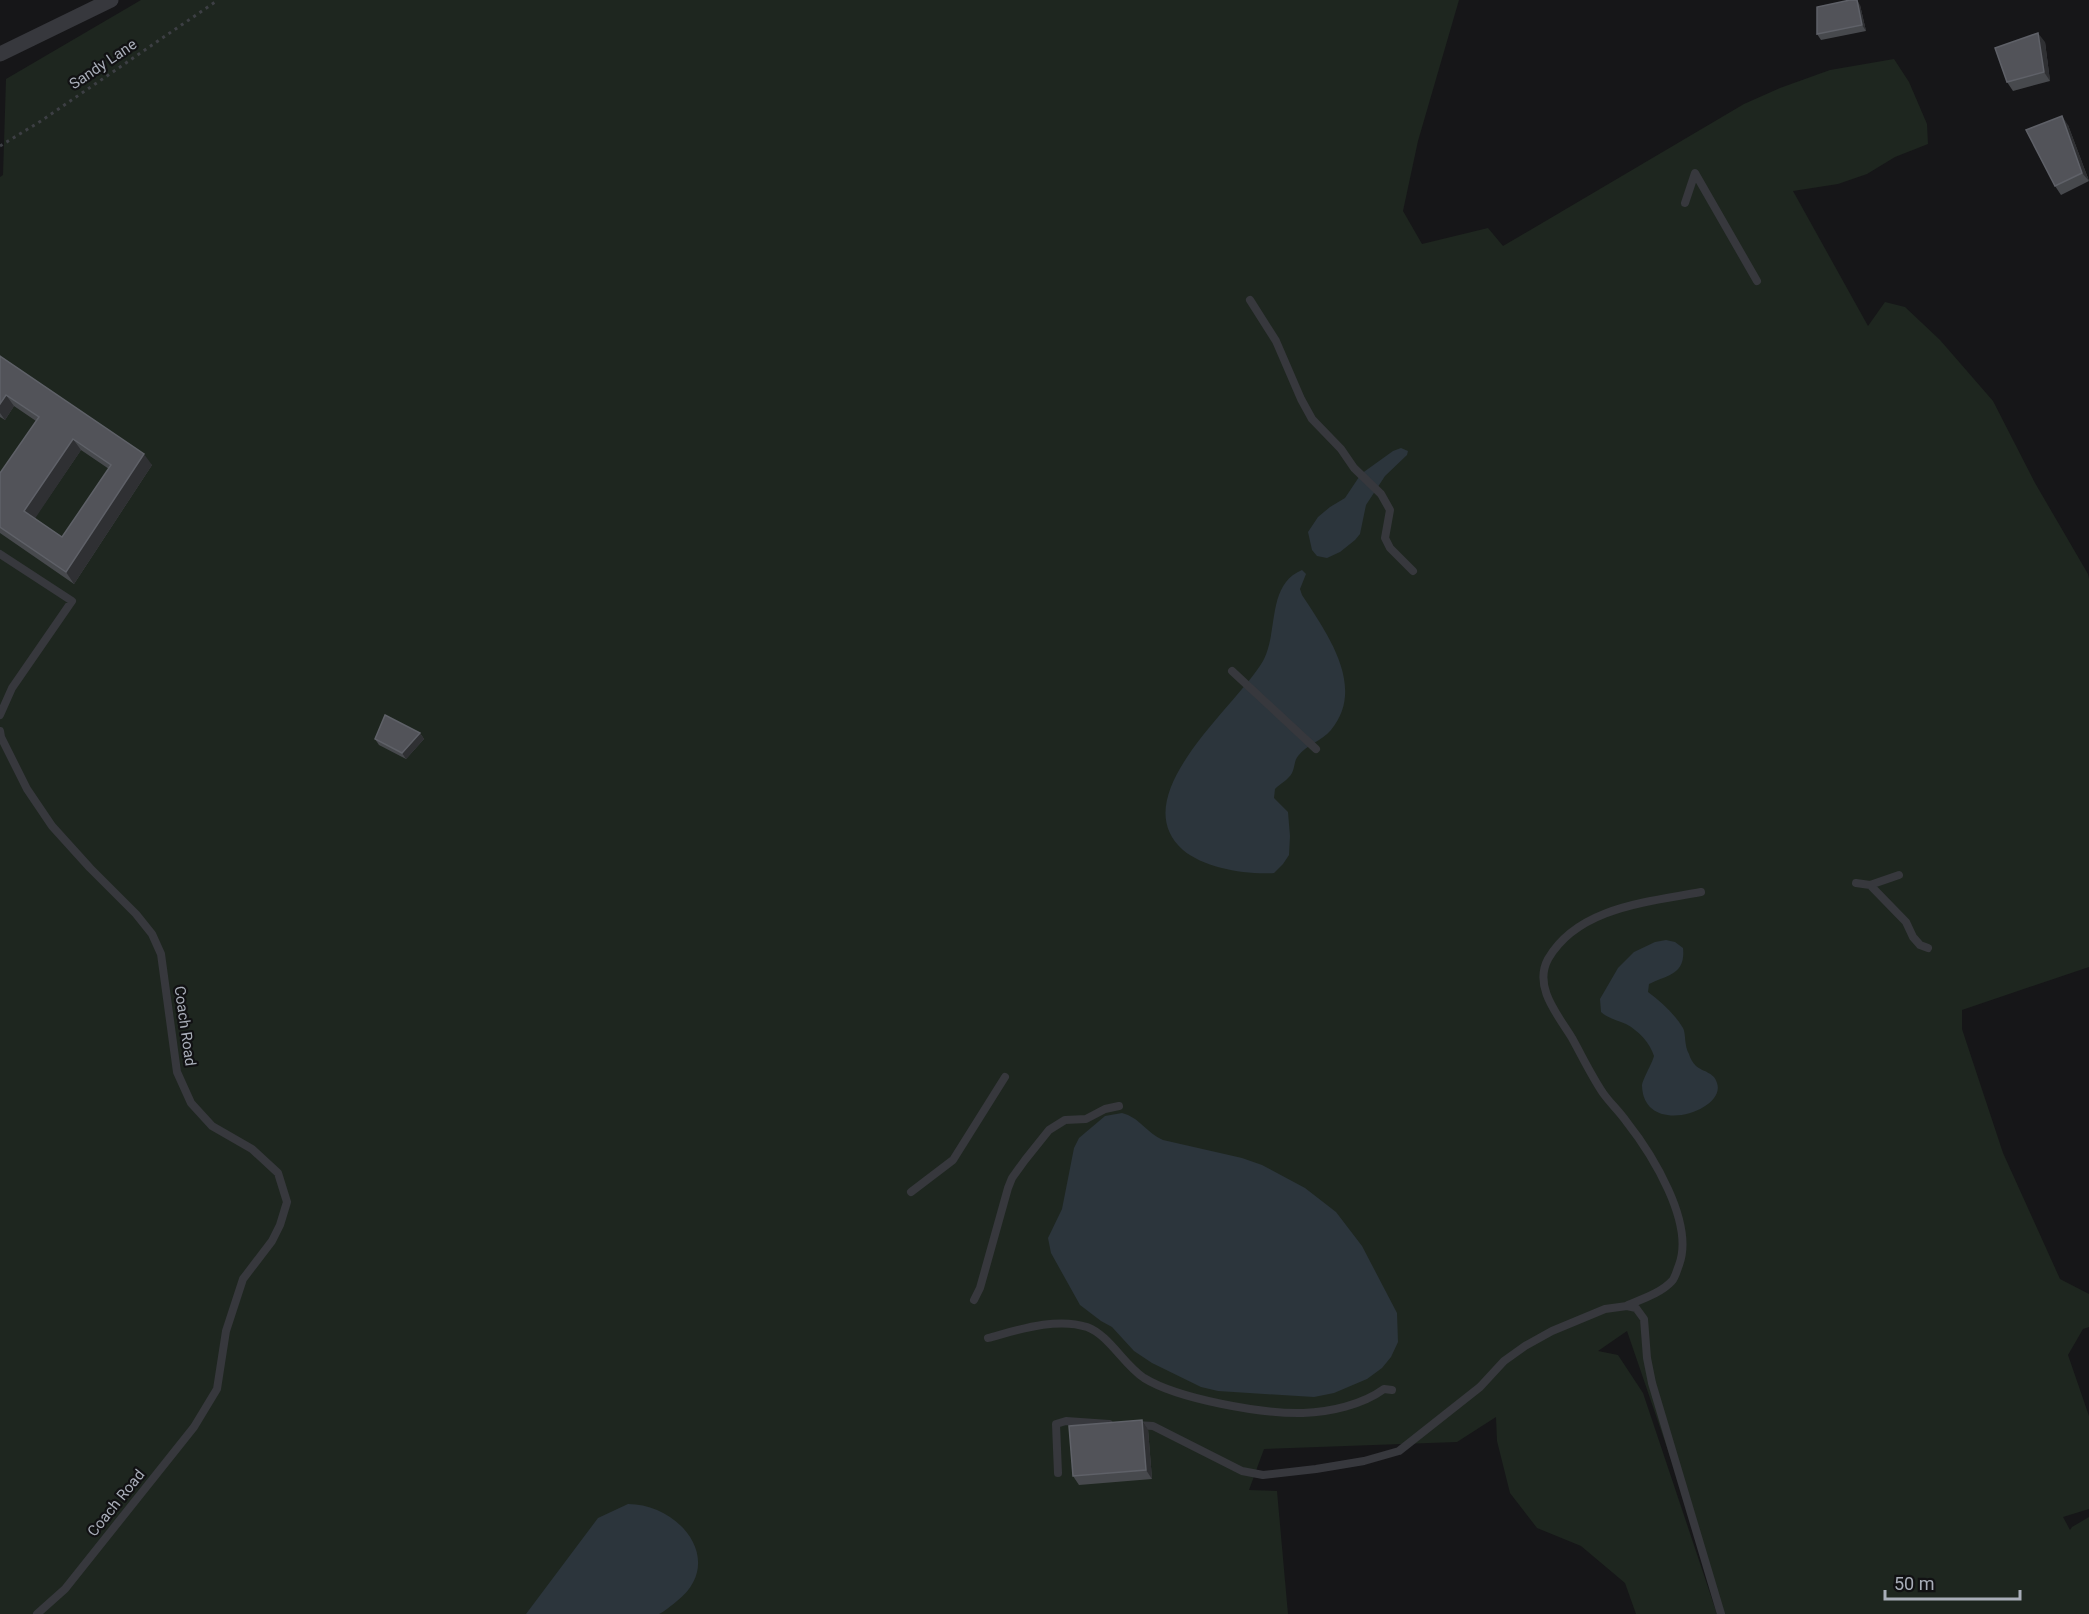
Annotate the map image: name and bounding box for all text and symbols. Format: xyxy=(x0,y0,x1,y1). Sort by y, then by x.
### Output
street label: Sandy Lane xyxy=(66,35,140,93)
street label: Coach Road xyxy=(170,985,200,1067)
street label: Coach Road xyxy=(84,1466,148,1540)
scale bar xyxy=(1885,1563,2020,1601)
text: 50 m xyxy=(1894,1573,1934,1594)

